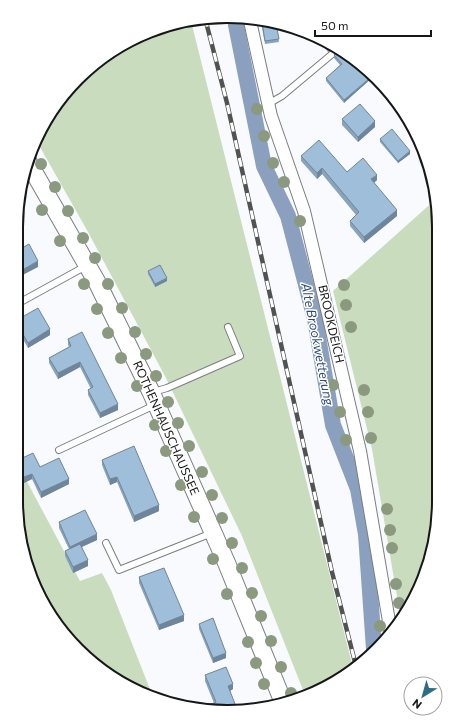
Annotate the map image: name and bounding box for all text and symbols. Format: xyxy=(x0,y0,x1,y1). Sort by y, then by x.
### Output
scale bar xyxy=(315,12,431,38)
text: 50 m xyxy=(321,18,349,32)
water label: Alte Brookwetterung xyxy=(298,281,338,407)
street label: BROOKDEICH xyxy=(316,283,348,364)
street label: ROTHENHAUSCHAUSSEE xyxy=(131,358,203,497)
north arrow xyxy=(403,676,443,716)
text: N xyxy=(409,697,424,712)

